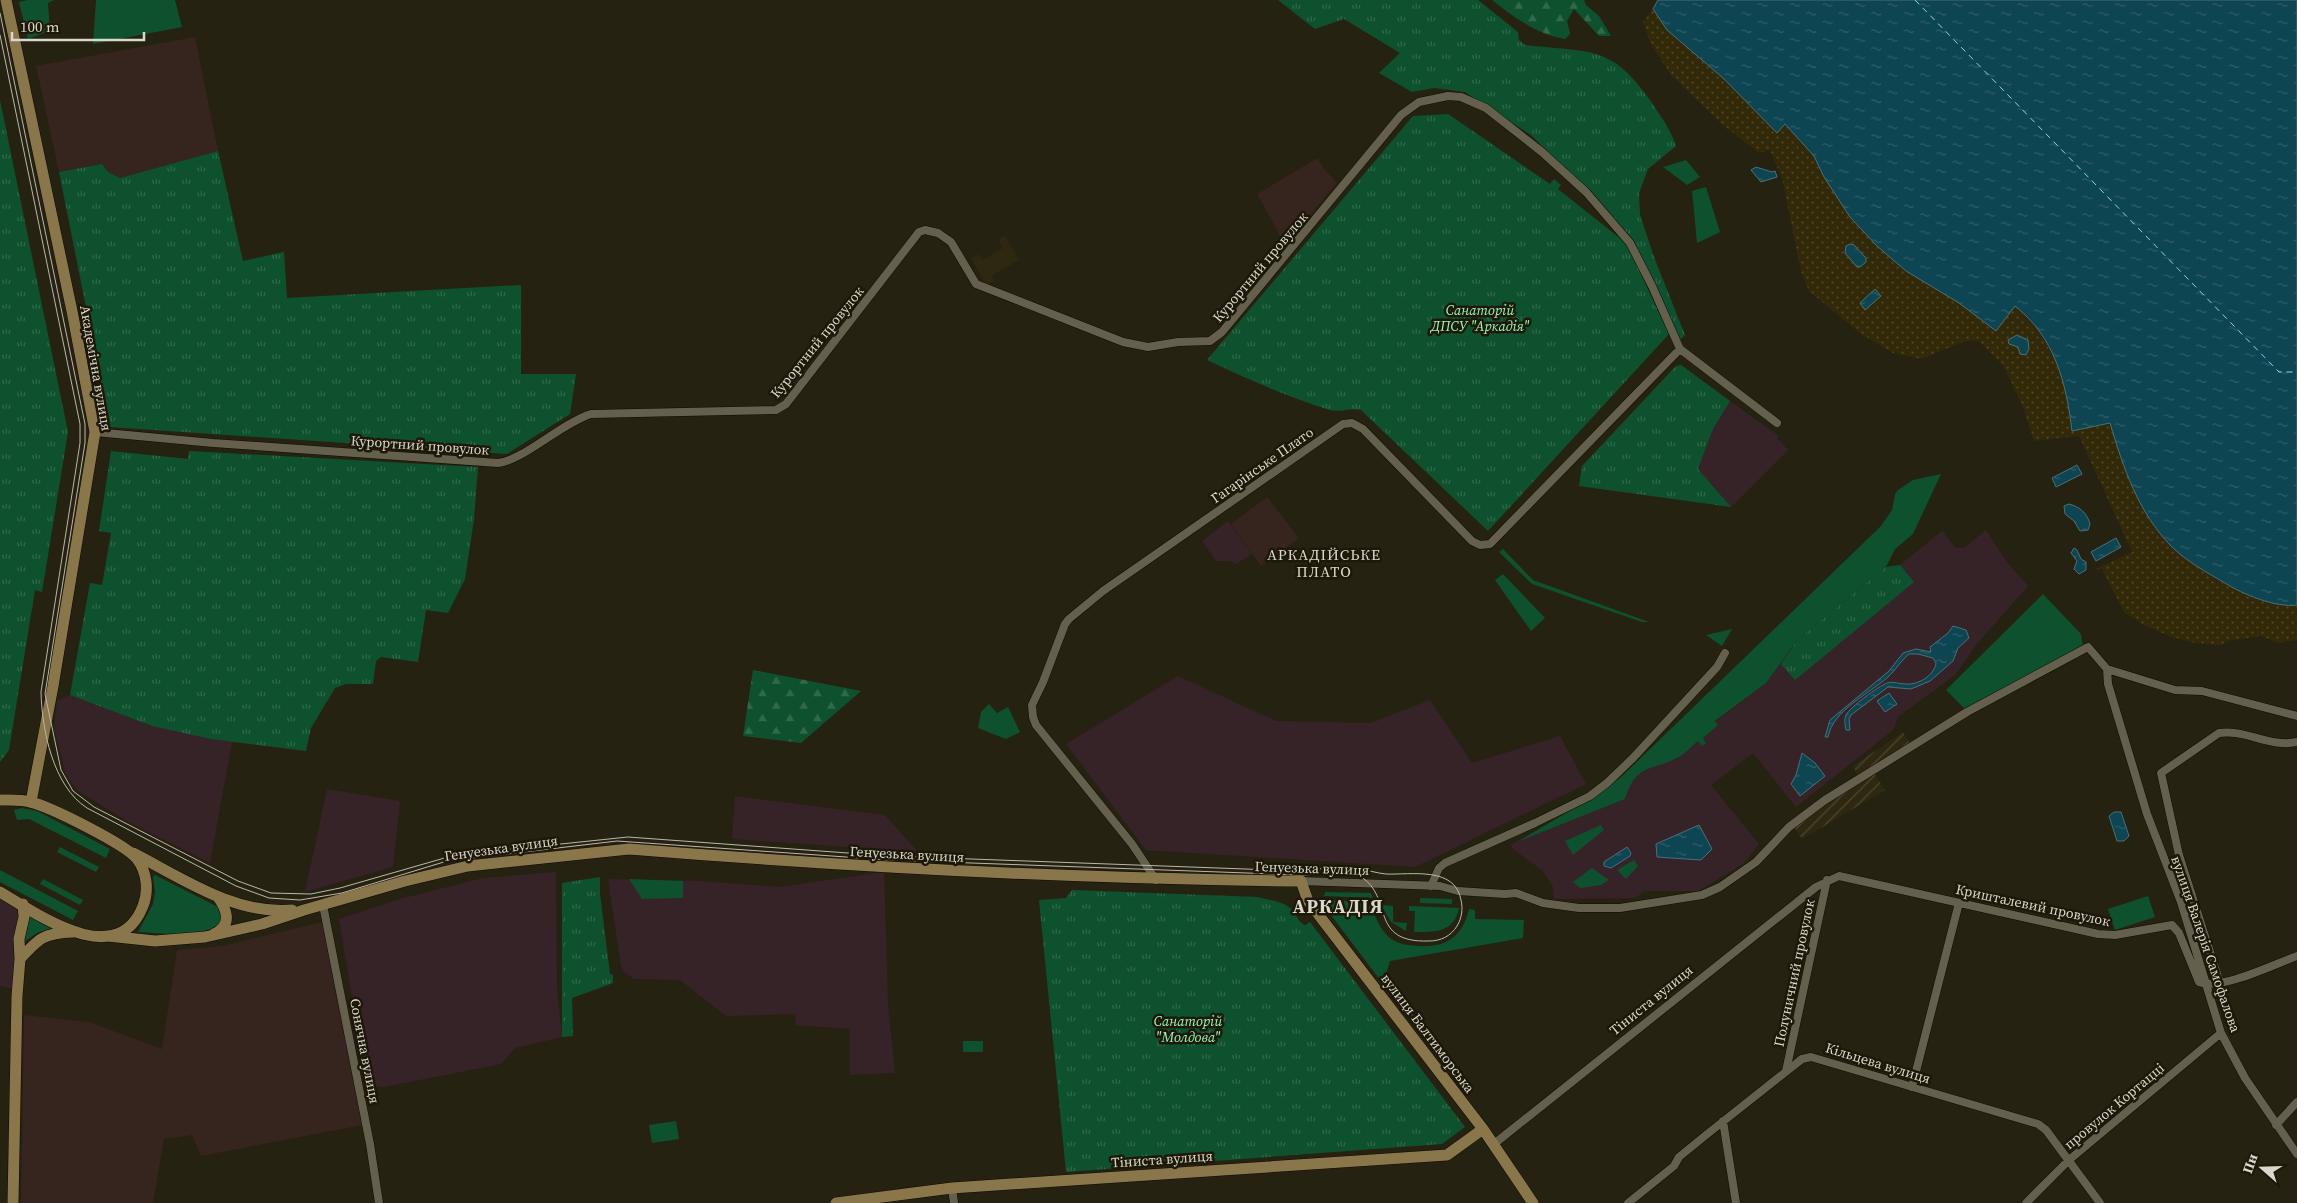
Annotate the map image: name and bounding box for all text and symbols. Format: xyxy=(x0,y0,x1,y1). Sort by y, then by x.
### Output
scale bar xyxy=(12,10,145,42)
text: 100 m xyxy=(20,16,60,37)
street label: Курортний провулок xyxy=(1208,207,1312,327)
street label: Курортний провулок xyxy=(766,282,869,402)
park label: Санаторій ДПСУ "Аркадія" xyxy=(1430,300,1529,336)
street label: Академічна вулиця xyxy=(75,304,117,432)
street label: Гагарінське Плато xyxy=(1207,422,1318,508)
street label: Курортний провулок xyxy=(350,430,490,460)
district label: АРКАДІЙСЬКЕ ПЛАТО xyxy=(1267,544,1381,582)
street label: Генуезька вулиця xyxy=(443,830,559,866)
street label: Генуезька вулиця xyxy=(849,841,965,867)
street label: вулиця Валерія Самофалова xyxy=(2166,853,2246,1036)
street label: Генуезька вулиця xyxy=(1254,856,1370,880)
street label: Кришталевий провулок xyxy=(1954,879,2112,931)
district label: АРКАДІЯ xyxy=(1293,893,1383,919)
street label: Полуничний провулок xyxy=(1769,897,1819,1049)
street label: Тіниста вулиця xyxy=(1605,960,1697,1040)
street label: вулиця Балтиморська xyxy=(1376,969,1480,1098)
street label: Сонячна вулиця xyxy=(345,997,385,1105)
park label: Санаторій "Молдова" xyxy=(1154,1011,1222,1047)
street label: Кільцева вулиця xyxy=(1823,1038,1933,1088)
street label: провулок Кортацці xyxy=(2060,1058,2168,1154)
north arrow xyxy=(2237,1143,2287,1193)
street label: Тіниста вулиця xyxy=(1110,1145,1214,1173)
text: Пн xyxy=(2237,1151,2263,1176)

